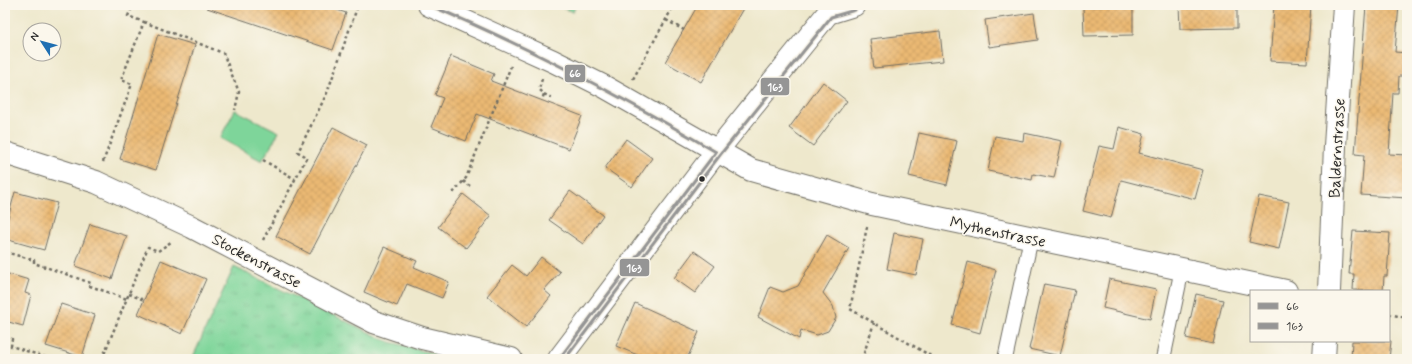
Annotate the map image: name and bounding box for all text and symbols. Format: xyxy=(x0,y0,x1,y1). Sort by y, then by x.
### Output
north arrow xyxy=(22,22,62,62)
text: N xyxy=(27,30,43,44)
line badge: 66 xyxy=(564,64,586,83)
text: 66 xyxy=(569,67,581,81)
line badge: 163 xyxy=(760,77,790,96)
text: 163 xyxy=(767,81,783,95)
street label: Baldernstrasse xyxy=(1324,98,1351,198)
unlabelled marker xyxy=(697,174,707,184)
street label: Mythenstrasse xyxy=(948,212,1048,253)
street label: Stockenstrasse xyxy=(208,229,305,294)
line badge: 163 xyxy=(619,258,650,277)
text: 163 xyxy=(626,262,642,276)
legend xyxy=(1250,290,1390,342)
text: 66 xyxy=(1286,299,1299,315)
text: 163 xyxy=(1286,319,1303,335)

